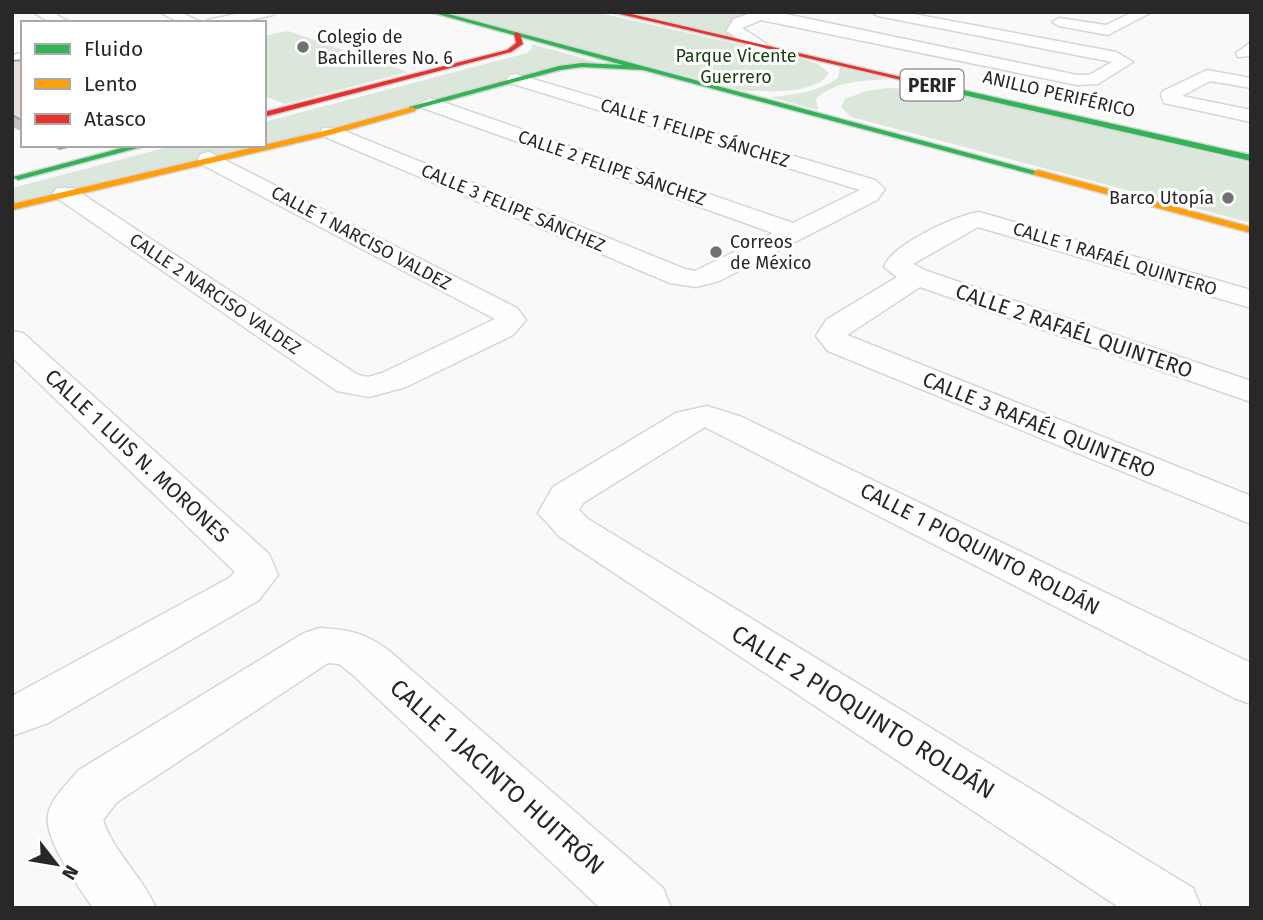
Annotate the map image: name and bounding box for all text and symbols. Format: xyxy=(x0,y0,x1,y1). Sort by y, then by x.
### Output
legend xyxy=(21,21,266,147)
place label: Colegio de Bachilleres No. 6 xyxy=(317,26,453,69)
text: Fluido xyxy=(84,36,143,62)
marker: Colegio de Bachilleres No. 6 xyxy=(295,39,311,55)
park label: Parque Vicente Guerrero xyxy=(675,45,797,88)
street label: ANILLO PERIFÉRICO xyxy=(981,65,1137,122)
road number: PERIF xyxy=(900,69,964,100)
text: Lento xyxy=(84,71,137,97)
street label: CALLE 1 FELIPE SÁNCHEZ xyxy=(598,93,792,172)
text: Atasco xyxy=(84,106,146,132)
street label: CALLE 2 FELIPE SÁNCHEZ xyxy=(515,125,709,211)
street label: CALLE 3 FELIPE SÁNCHEZ xyxy=(418,158,609,257)
street label: CALLE 1 NARCISO VALDEZ xyxy=(267,181,455,295)
place label: Barco Utopía xyxy=(1109,187,1214,209)
marker: Barco Utopía xyxy=(1220,190,1236,206)
street label: CALLE 1 RAFAÉL QUINTERO xyxy=(1010,217,1220,301)
street label: CALLE 2 NARCISO VALDEZ xyxy=(125,229,305,359)
place label: Correos de México xyxy=(730,231,812,274)
marker: Correos de México xyxy=(708,244,724,260)
street label: CALLE 2 RAFAÉL QUINTERO xyxy=(952,278,1196,384)
street label: CALLE 1 LUIS N. MORONES xyxy=(39,364,235,548)
street label: CALLE 3 RAFAÉL QUINTERO xyxy=(919,366,1159,484)
street label: CALLE 1 PIOQUINTO ROLDÁN xyxy=(856,477,1104,621)
street label: CALLE 2 PIOQUINTO ROLDÁN xyxy=(726,618,1000,805)
street label: CALLE 1 JACINTO HUITRÓN xyxy=(384,673,610,881)
north arrow xyxy=(21,829,91,899)
text: N xyxy=(57,861,83,884)

